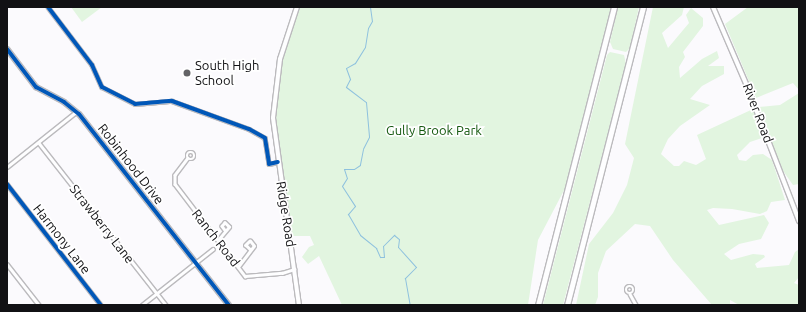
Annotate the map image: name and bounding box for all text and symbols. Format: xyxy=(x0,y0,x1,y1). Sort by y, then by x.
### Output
place label: South High School xyxy=(195,58,259,89)
marker: South High School xyxy=(182,68,192,78)
street label: River Road xyxy=(739,81,777,145)
street label: Robinhood Drive xyxy=(95,121,167,207)
park label: Gully Brook Park xyxy=(386,122,482,138)
street label: Ridge Road xyxy=(273,180,299,248)
street label: Strawberry Lane xyxy=(66,182,138,266)
street label: Harmony Lane xyxy=(30,201,94,277)
street label: Ranch Road xyxy=(189,206,243,270)

